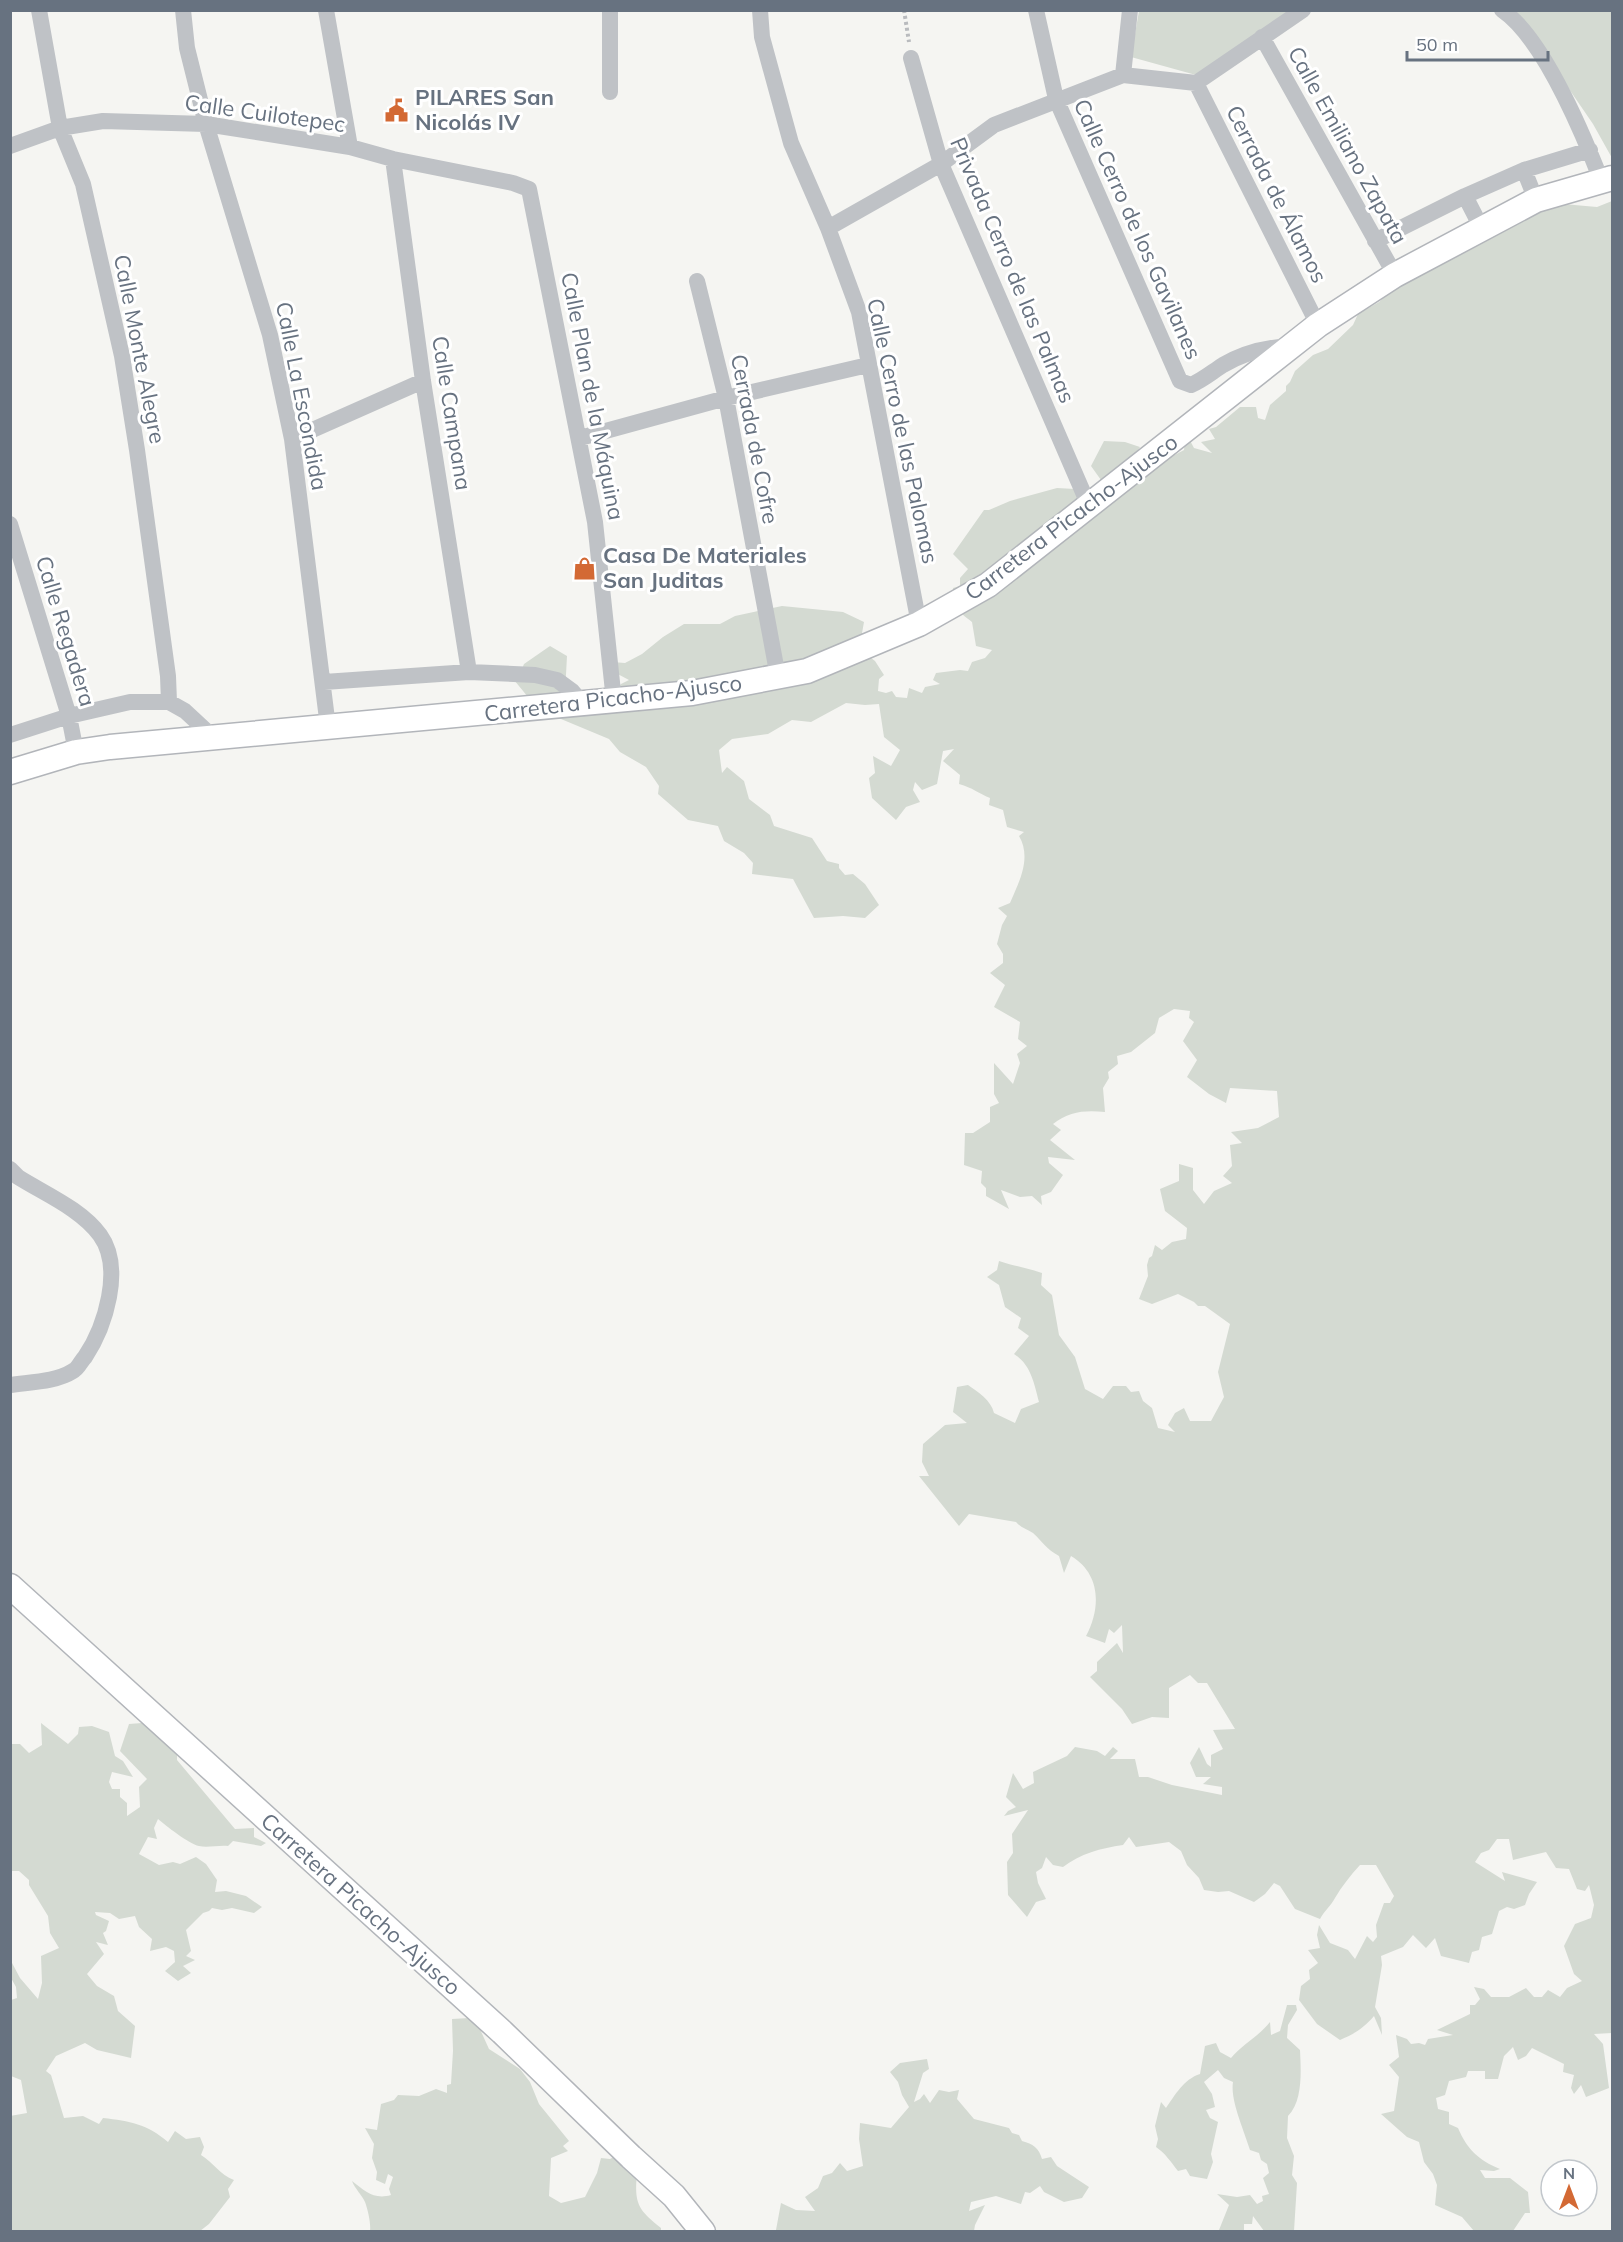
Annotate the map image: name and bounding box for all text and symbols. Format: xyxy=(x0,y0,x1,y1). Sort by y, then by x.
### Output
scale bar xyxy=(1407,24,1548,62)
text: 50 m xyxy=(1416,33,1458,56)
street label: Calle Emiliano Zapata xyxy=(1282,41,1414,249)
place label: PILARES San Nicolás IV xyxy=(415,83,554,136)
street label: Calle Cuilotepec xyxy=(183,88,347,138)
street label: Calle Cerro de los Gavilanes xyxy=(1068,94,1208,364)
public building icon: PILARES San Nicolás IV xyxy=(384,97,410,123)
street label: Cerrada de Álamos xyxy=(1220,100,1334,288)
street label: Privada Cerro de las Palmas xyxy=(944,133,1082,407)
street label: Calle Monte Alegre xyxy=(108,252,172,446)
street label: Calle Plan de la Máquina xyxy=(555,270,631,522)
street label: Calle Cerro de las Palomas xyxy=(861,296,945,566)
street label: Calle La Escondida xyxy=(270,299,334,493)
street label: Calle Campana xyxy=(426,334,478,492)
street label: Cerrada de Cofre xyxy=(725,352,785,526)
street label: Carretera Picacho-Ajusco xyxy=(959,428,1183,606)
place label: Casa De Materiales San Juditas xyxy=(603,541,807,594)
street label: Calle Regadera xyxy=(30,552,102,710)
shop icon: Casa De Materiales San Juditas xyxy=(572,555,598,581)
street label: Carretera Picacho-Ajusco xyxy=(482,668,744,728)
street label: Carretera Picacho-Ajusco xyxy=(255,1807,467,2001)
north arrow xyxy=(1539,2158,1599,2218)
text: N xyxy=(1563,2163,1575,2183)

